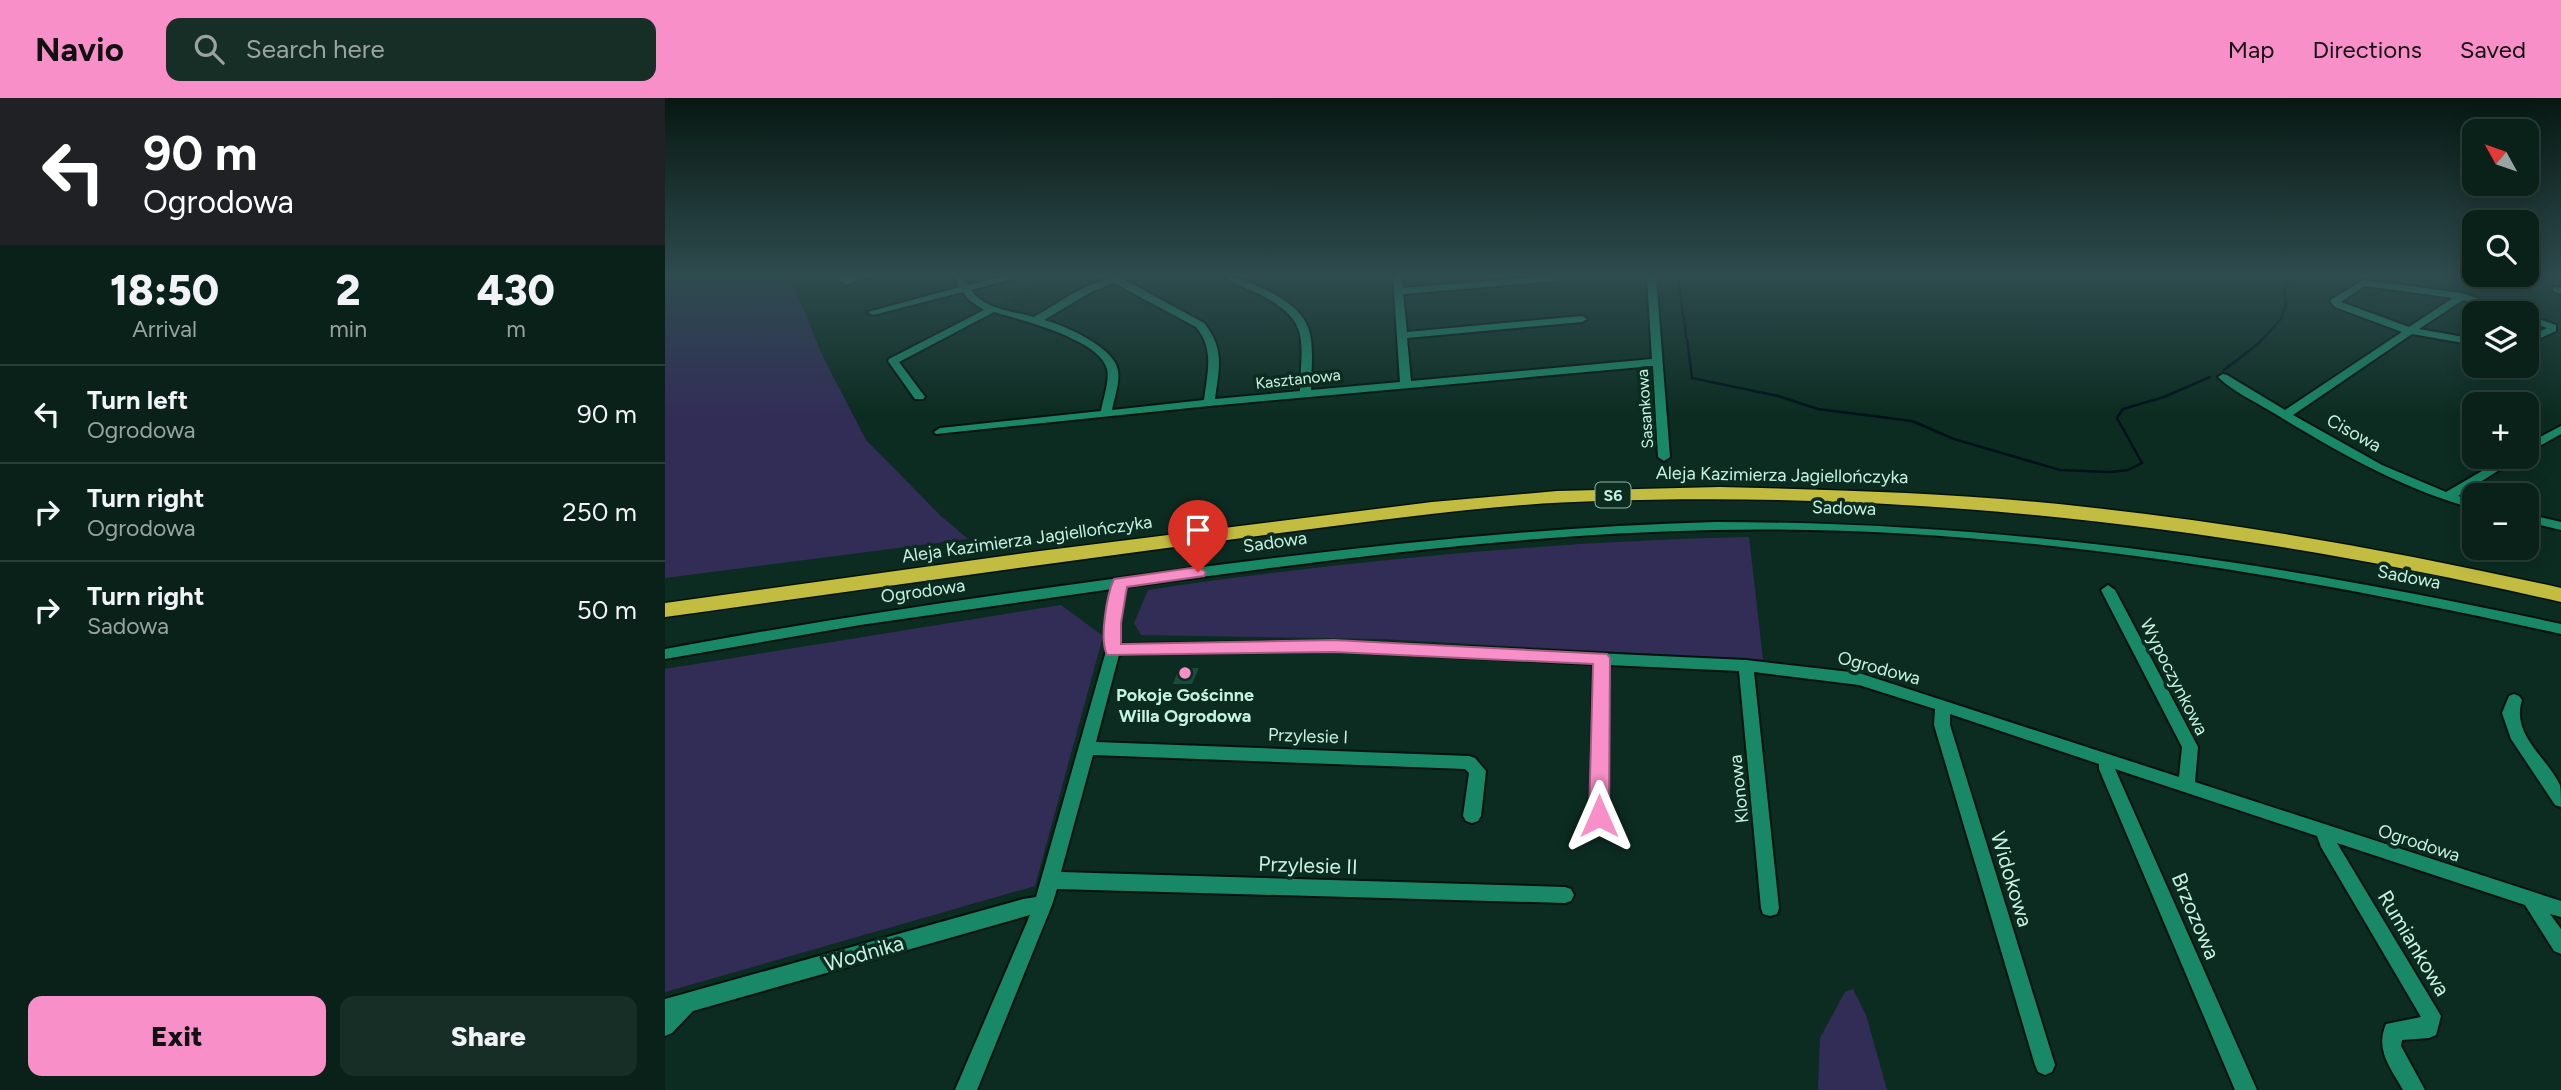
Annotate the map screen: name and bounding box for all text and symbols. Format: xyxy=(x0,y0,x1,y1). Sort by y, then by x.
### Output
search box xyxy=(166,18,656,81)
text: Navio xyxy=(35,30,124,69)
icon: search xyxy=(190,30,228,68)
text: Search here xyxy=(246,33,385,65)
text: Map xyxy=(2228,35,2274,64)
text: Directions xyxy=(2312,35,2422,64)
text: Saved xyxy=(2460,35,2526,64)
north arrow xyxy=(2462,119,2539,196)
map controls xyxy=(2462,119,2539,560)
text: 90 m xyxy=(143,123,258,182)
icon: left xyxy=(28,126,119,217)
text: Ogrodowa xyxy=(143,183,294,221)
button: search xyxy=(2462,210,2539,287)
text: 18:50 xyxy=(110,265,219,316)
text: 2 xyxy=(336,265,360,316)
text: 430 xyxy=(477,265,555,316)
button: layers xyxy=(2462,301,2539,378)
text: Arrival xyxy=(132,315,197,343)
text: min xyxy=(329,315,367,343)
text: m xyxy=(506,315,526,343)
street label: Kasztanowa xyxy=(1254,365,1342,393)
street label: Sasankowa xyxy=(1633,369,1657,449)
text: Turn left xyxy=(87,384,188,416)
button: + xyxy=(2462,392,2539,469)
icon: left xyxy=(28,395,66,433)
text: 90 m xyxy=(577,398,637,430)
street label: Cisowa xyxy=(2323,409,2385,457)
text: Ogrodowa xyxy=(87,416,195,444)
street label: Aleja Kazimierza Jagiellończyka xyxy=(1656,462,1908,488)
text: Turn right xyxy=(87,482,204,514)
road number: S6 xyxy=(1595,482,1630,508)
button: − xyxy=(2462,483,2539,560)
icon: right xyxy=(28,493,66,531)
text: 250 m xyxy=(562,496,637,528)
street label: Sadowa xyxy=(1812,496,1876,520)
pin xyxy=(1168,500,1228,572)
street label: Aleja Kazimierza Jagiellończyka xyxy=(900,511,1154,567)
icon: arrive xyxy=(1179,511,1217,549)
text: Ogrodowa xyxy=(87,514,195,542)
street label: Sadowa xyxy=(1242,527,1308,557)
street label: Sadowa xyxy=(2375,560,2443,594)
street label: Ogrodowa xyxy=(879,574,967,608)
text: Turn right xyxy=(87,580,204,612)
icon: right xyxy=(28,591,66,629)
text: 50 m xyxy=(577,594,637,626)
text: Sadowa xyxy=(87,612,169,640)
street label: Wypoczynkowa xyxy=(2135,615,2213,739)
street label: Ogrodowa xyxy=(1835,646,1923,690)
marker: Pokoje Gościnne Willa Ogrodowa xyxy=(1177,665,1193,681)
place label: Pokoje Gościnne Willa Ogrodowa xyxy=(1116,684,1254,727)
street label: Przylesie I xyxy=(1268,724,1348,748)
street label: Klonowa xyxy=(1724,754,1754,824)
position arrow xyxy=(1562,779,1636,853)
street label: Ogrodowa xyxy=(2375,819,2463,867)
street label: Widokowa xyxy=(1986,828,2038,930)
street label: Przylesie II xyxy=(1258,851,1358,879)
street label: Brzozowa xyxy=(2167,869,2225,963)
street label: Rumiankowa xyxy=(2373,886,2455,1000)
street label: Wodnika xyxy=(822,930,906,976)
button: Exit xyxy=(28,996,326,1076)
button: Share xyxy=(340,996,637,1076)

